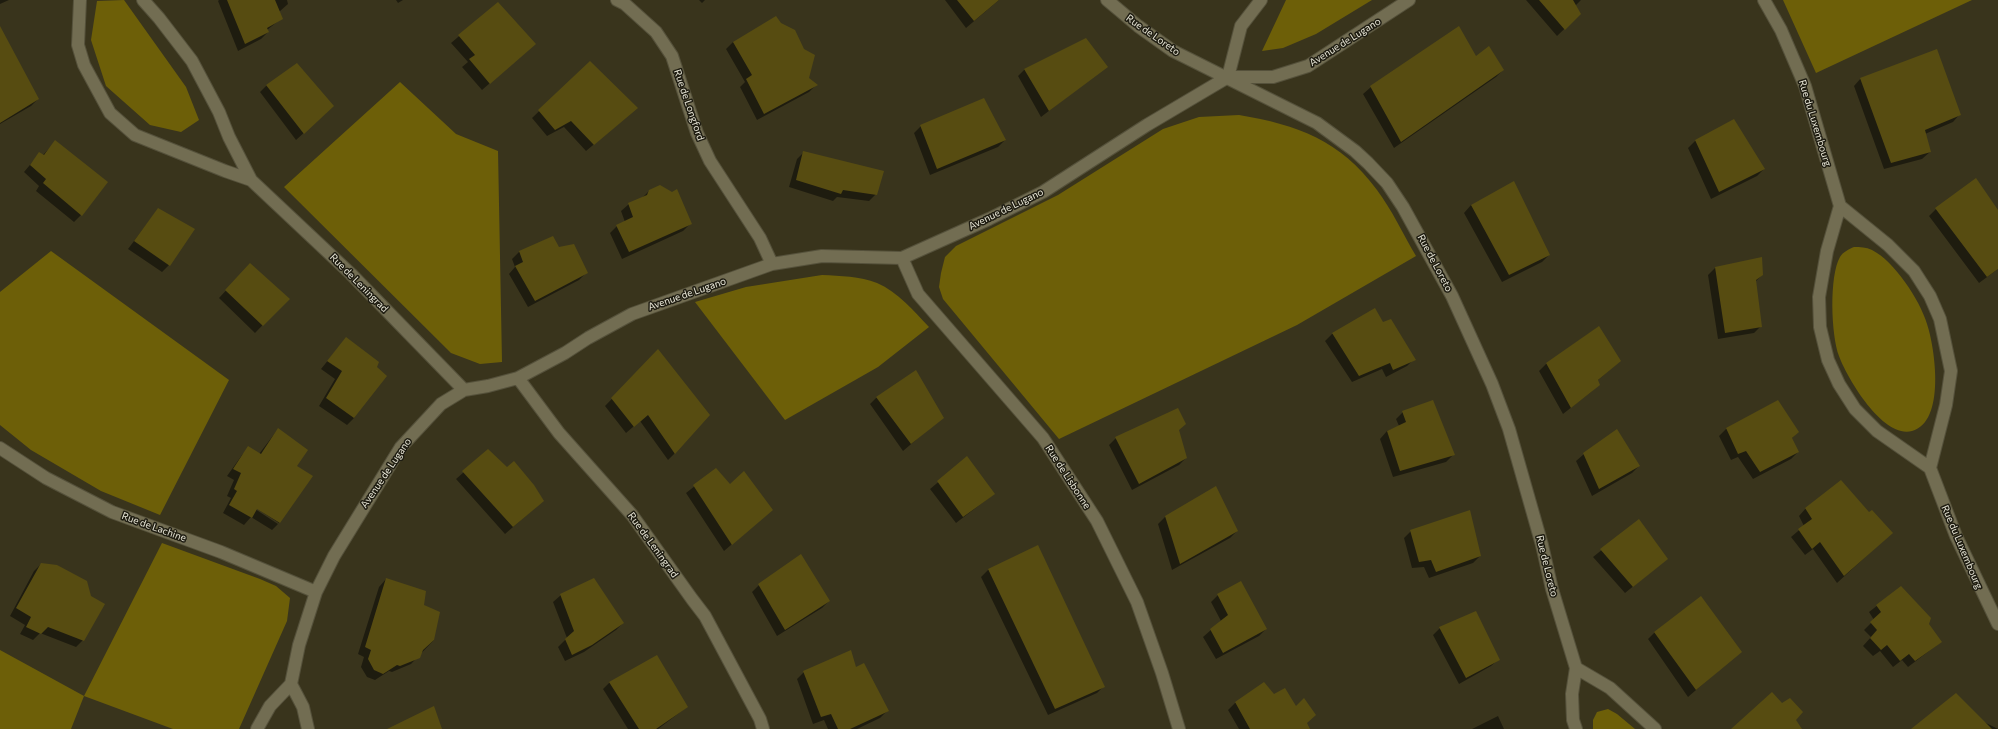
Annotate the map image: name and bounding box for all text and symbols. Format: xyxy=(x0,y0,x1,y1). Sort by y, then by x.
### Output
street label: Rue de Loreto xyxy=(1124,12,1182,58)
street label: Avenue de Lugano xyxy=(1307,15,1383,69)
street label: Rue de Longford xyxy=(671,68,707,142)
street label: Rue du Luxembourg xyxy=(1796,78,1834,168)
street label: Avenue de Lugano xyxy=(967,186,1045,232)
street label: Rue de Loreto xyxy=(1415,232,1455,294)
street label: Rue de Leningrad xyxy=(327,251,391,315)
street label: Avenue de Lugano xyxy=(646,275,728,313)
street label: Avenue de Lugano xyxy=(358,436,414,510)
street label: Rue de Lisbonne xyxy=(1043,443,1093,511)
street label: Rue du Luxembourg xyxy=(1939,503,1985,591)
street label: Rue de Lachine xyxy=(120,510,188,544)
street label: Rue de Leningrad xyxy=(625,510,681,580)
street label: Rue de Loreto xyxy=(1534,534,1560,598)

